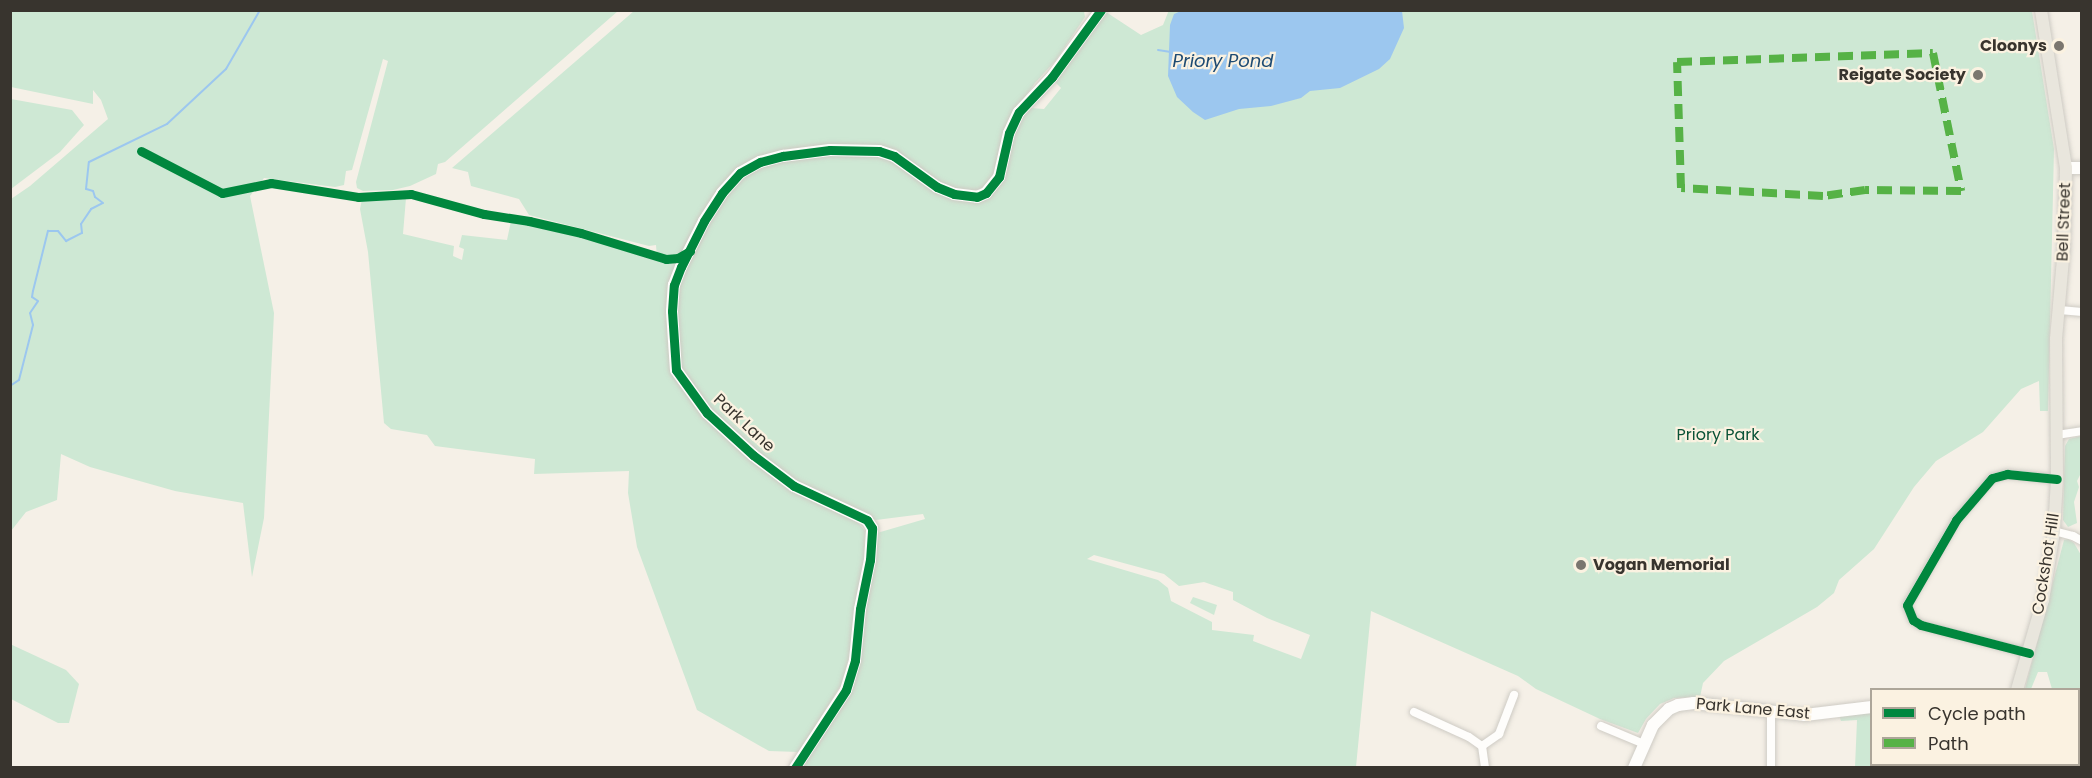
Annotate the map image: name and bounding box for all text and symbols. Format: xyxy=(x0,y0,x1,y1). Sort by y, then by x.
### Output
place label: Cloonys xyxy=(1980,36,2047,56)
marker: Cloonys xyxy=(2052,39,2066,53)
water label: Priory Pond xyxy=(1173,50,1273,72)
place label: Reigate Society xyxy=(1839,65,1966,85)
marker: Reigate Society xyxy=(1971,68,1985,82)
street label: Bell Street xyxy=(2053,182,2075,262)
street label: Park Lane xyxy=(709,390,779,456)
park label: Priory Park xyxy=(1677,425,1759,445)
street label: Cockshot Hill xyxy=(2029,512,2063,616)
place label: Vogan Memorial xyxy=(1593,555,1730,575)
marker: Vogan Memorial xyxy=(1574,558,1588,572)
legend xyxy=(1870,688,2080,766)
street label: Park Lane East xyxy=(1695,694,1811,724)
text: Cycle path xyxy=(1928,701,2026,726)
text: Path xyxy=(1928,731,1969,756)

